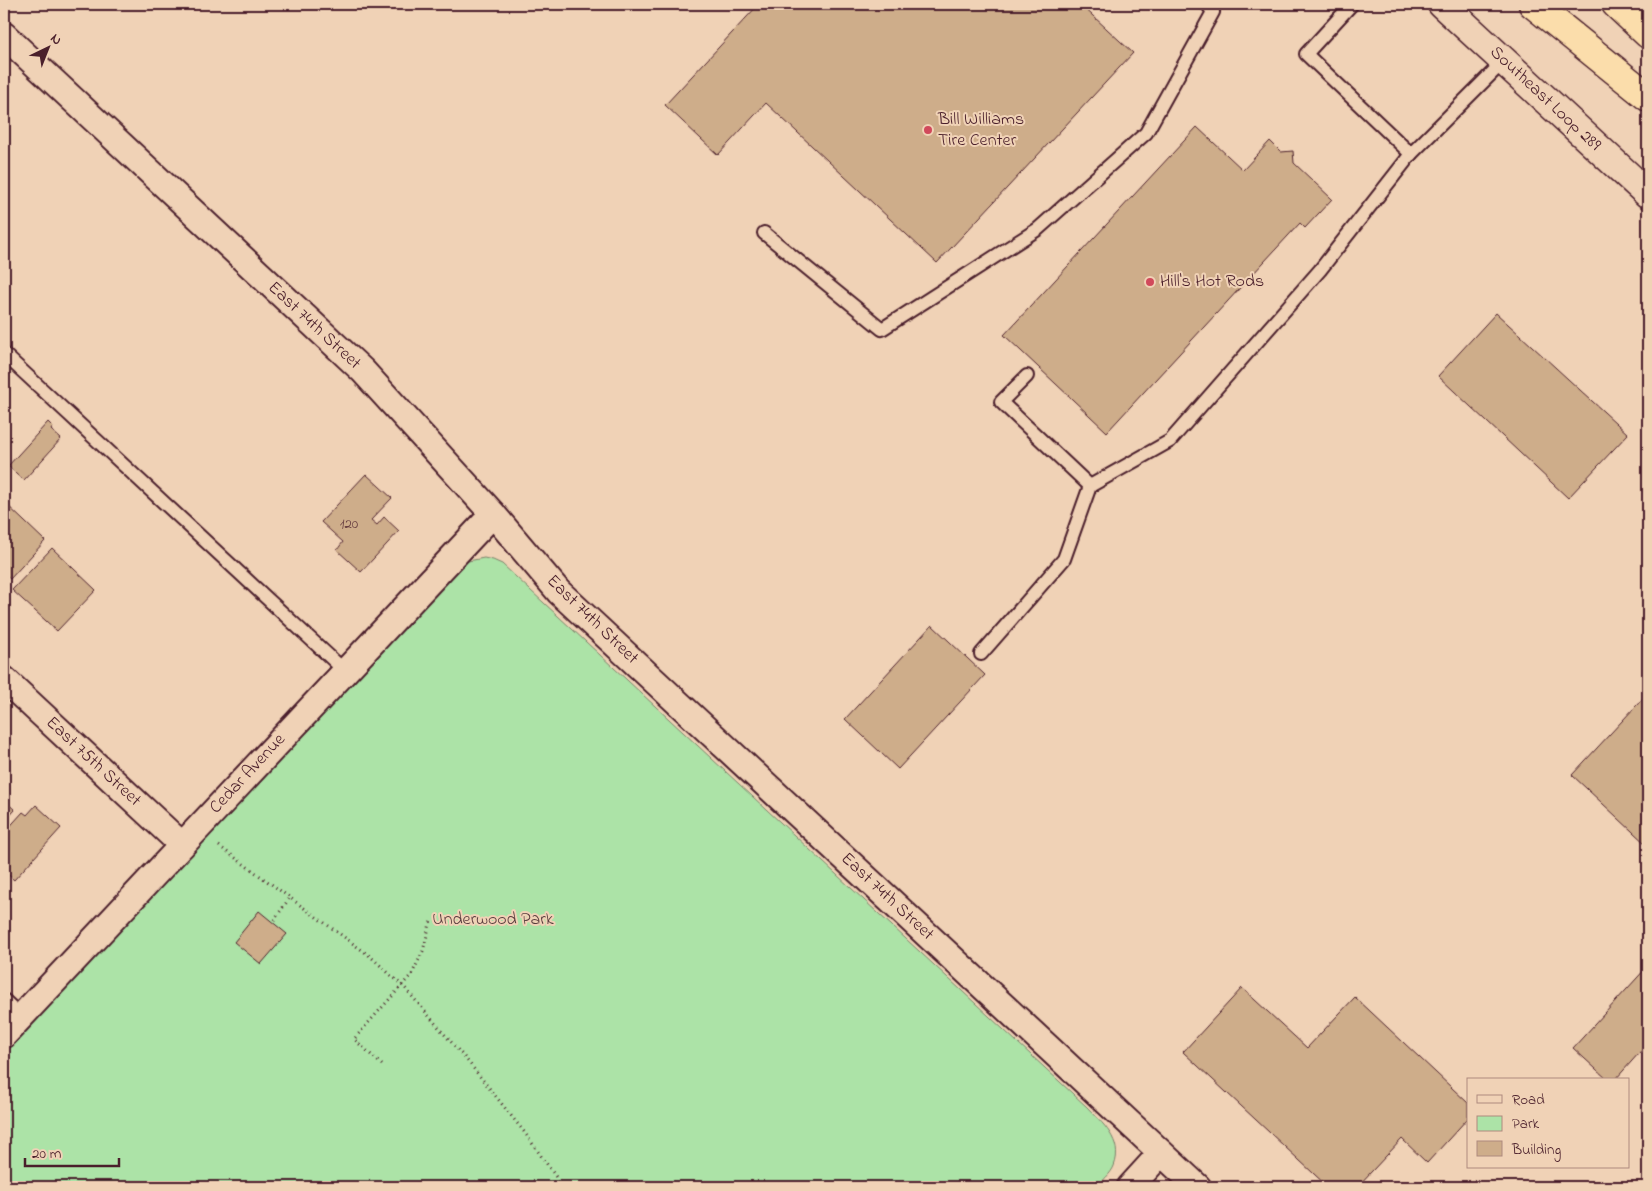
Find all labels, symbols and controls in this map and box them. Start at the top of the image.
north arrow [22,22,72,72]
text: N [45,29,66,50]
street label: Southeast Loop 289 [1483,40,1607,158]
place label: Bill Williams Tire Center [937,107,1024,154]
marker: Bill Williams Tire Center [922,124,934,136]
place label: Hill's Hot Rods [1160,269,1264,295]
street label: East 74th Street [261,276,367,376]
marker: Hill's Hot Rods [1144,276,1156,288]
house number: 120 [340,513,359,535]
street label: East 74th Street [540,569,644,671]
street label: East 75th Street [39,711,147,813]
street label: Cedar Avenue [204,727,293,820]
street label: East 74th Street [834,847,940,947]
park label: Underwood Park [432,907,554,933]
legend [1467,1078,1630,1168]
text: Road [1512,1089,1545,1111]
text: Park [1512,1113,1540,1135]
scale bar [25,1136,119,1168]
text: Building [1511,1139,1561,1162]
text: 20 m [32,1143,62,1165]

